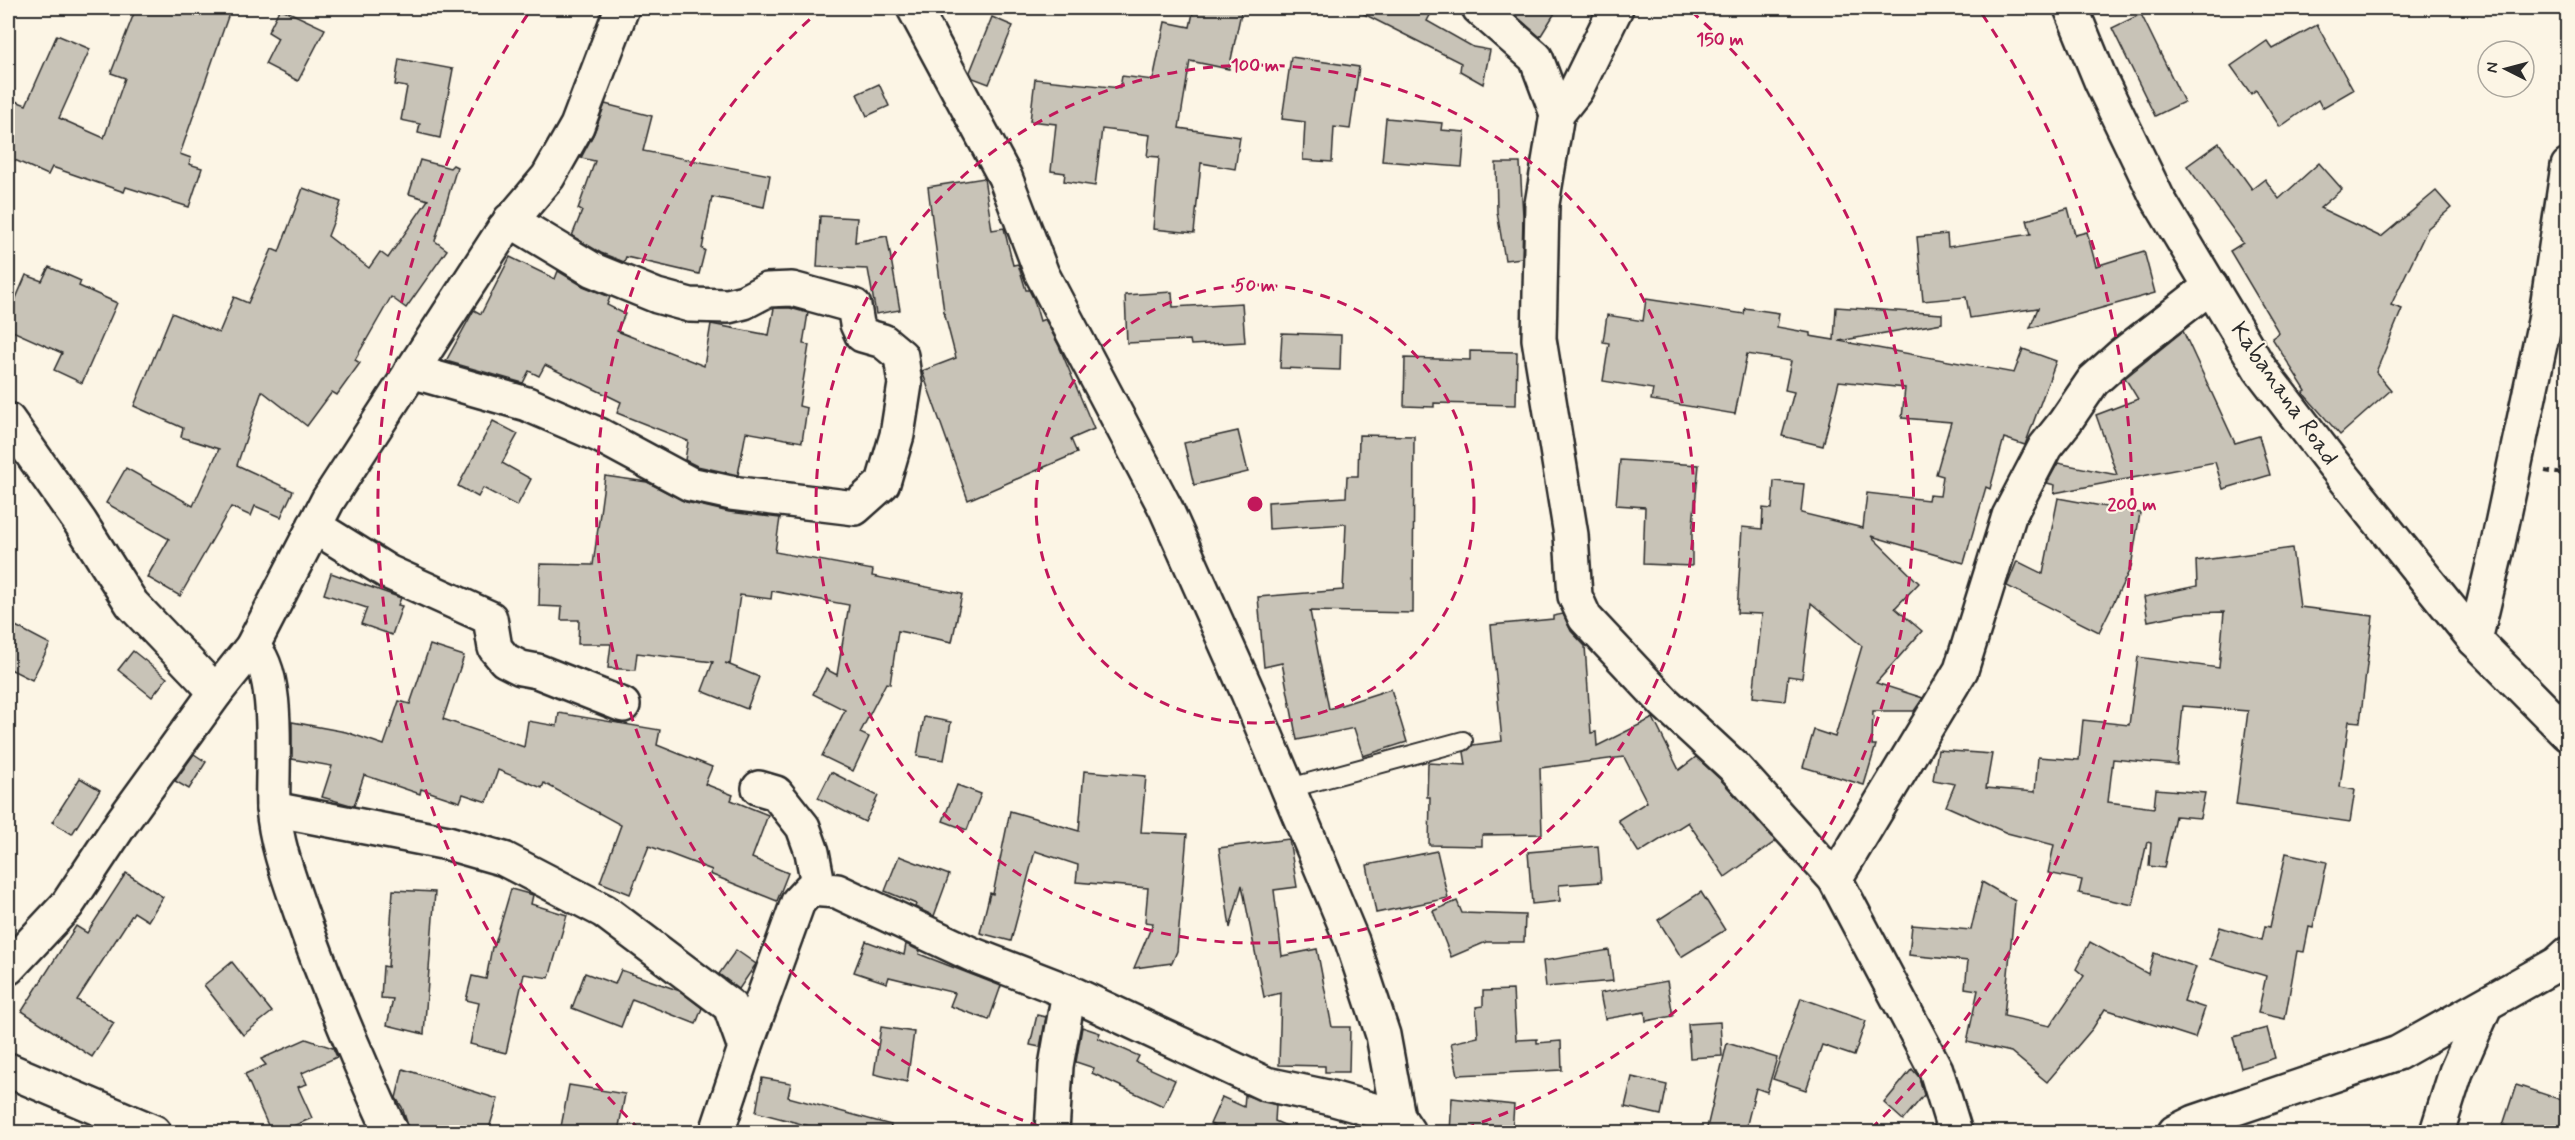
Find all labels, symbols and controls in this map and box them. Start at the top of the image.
text: 150 m [1696,28,1744,52]
north arrow [2476,39,2536,99]
text: 100 m [1231,54,1279,78]
text: N [2482,61,2504,74]
text: 50 m [1235,274,1275,298]
street label: Kabanana Road [2223,316,2345,472]
text: 200 m [2107,493,2157,517]
centre of rings [1245,494,1265,514]

